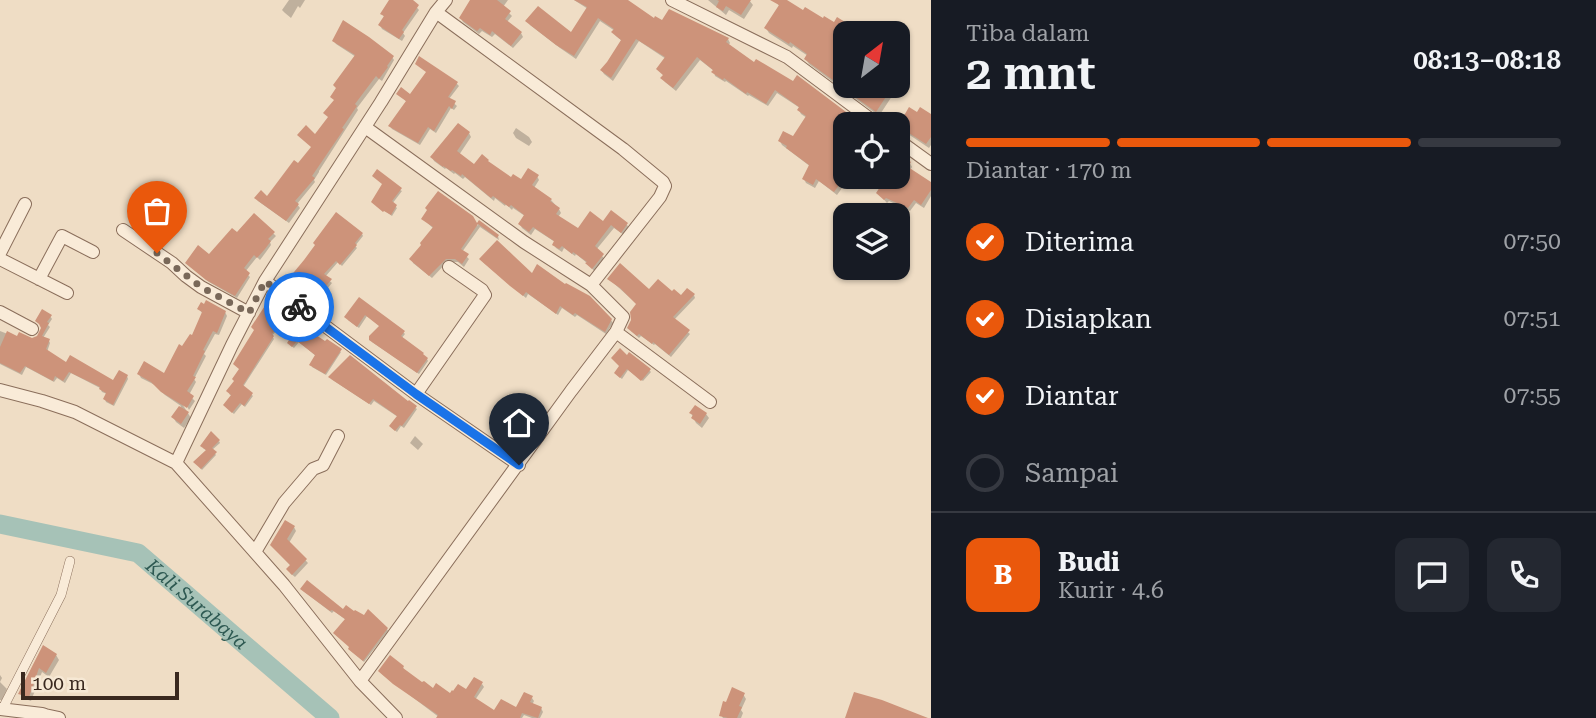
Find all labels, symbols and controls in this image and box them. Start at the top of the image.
text: Tiba dalam [966,20,1089,47]
north arrow [833,21,910,98]
map controls [833,21,910,280]
text: 08:13–08:18 [1413,45,1561,75]
text: 2 mnt [966,46,1096,100]
button: locate [833,112,910,189]
text: Diantar · 170 m [966,157,1132,184]
pin [127,181,187,253]
icon: bag [138,192,176,230]
button: layers [833,203,910,280]
icon: check [966,223,1004,261]
text: Diterima [1025,227,1134,257]
text: 07:50 [1504,228,1561,255]
courier [264,272,334,342]
icon: bike [280,288,318,326]
icon: check [966,300,1004,338]
text: Disiapkan [1025,304,1152,334]
text: 07:51 [1504,305,1561,332]
icon: check [966,377,1004,415]
text: Diantar [1025,381,1119,411]
text: 07:55 [1504,382,1561,409]
pin [489,393,549,465]
icon: home [500,404,538,442]
text: Sampai [1025,458,1118,488]
button: chat [1395,538,1469,612]
button: phone [1487,538,1561,612]
text: Budi [1058,547,1120,577]
water label: Kali Surabaya [140,553,252,654]
text: B [994,560,1012,590]
text: Kurir · 4.6 [1058,577,1164,604]
scale bar [21,669,178,701]
text: 100 m [32,672,86,695]

